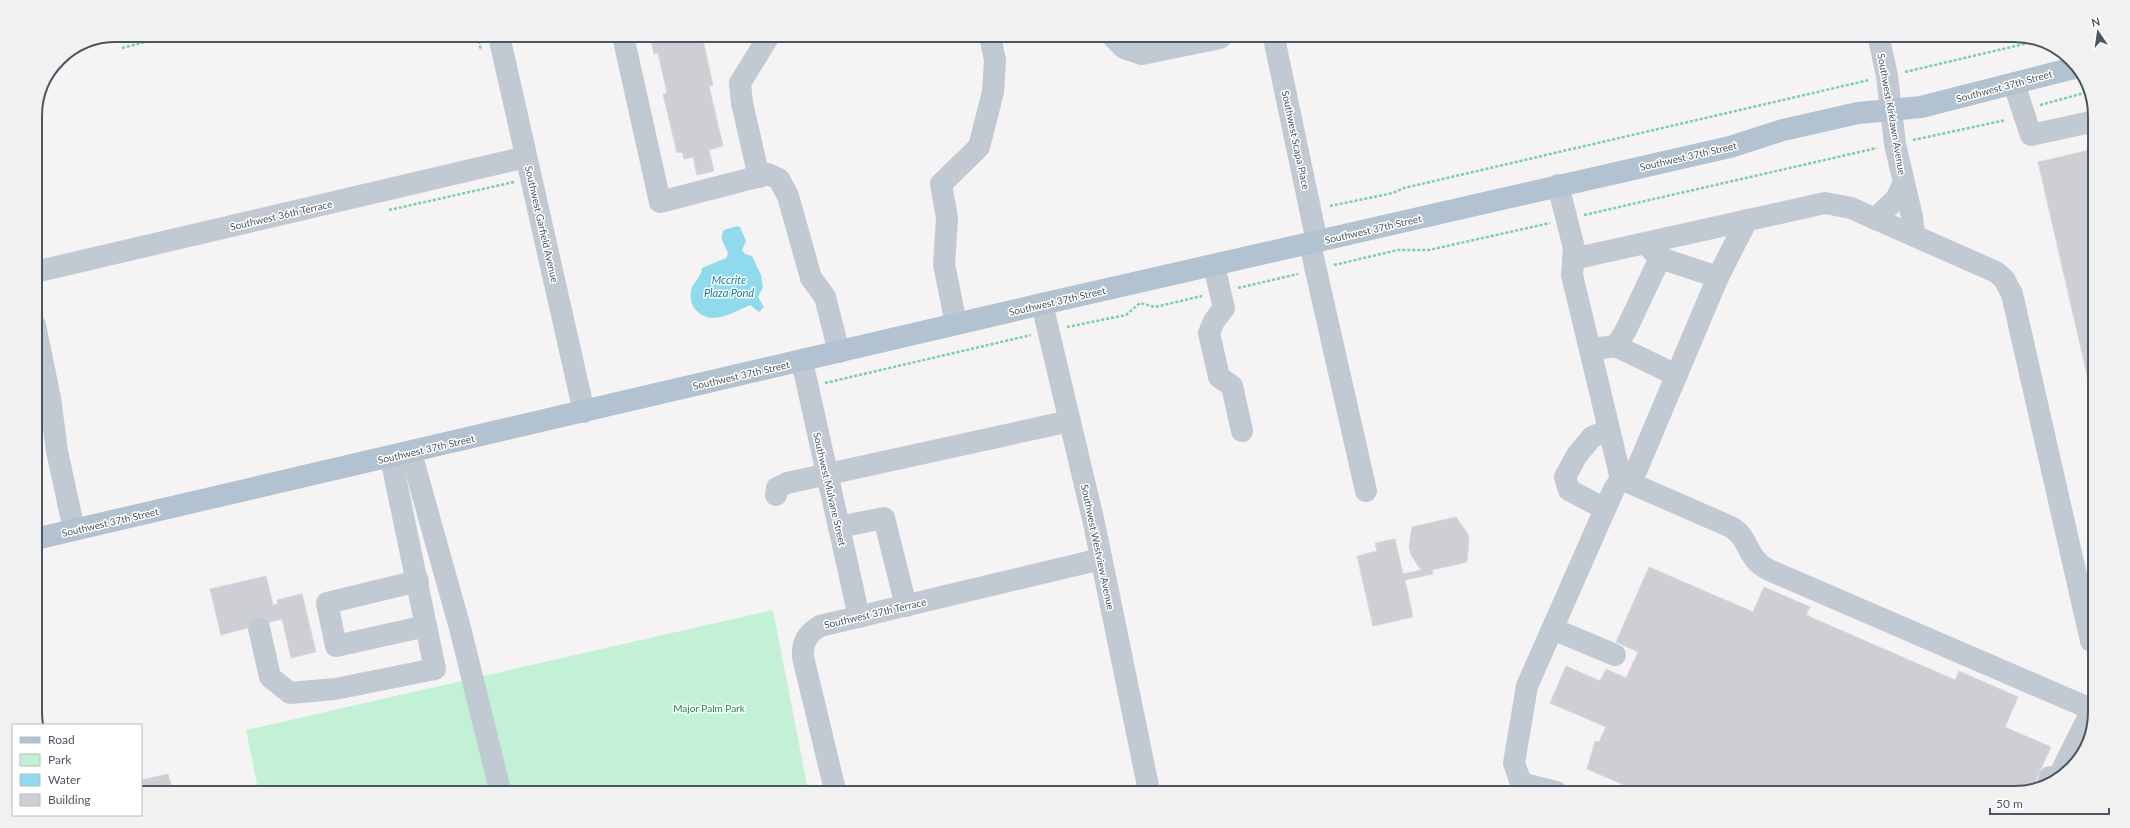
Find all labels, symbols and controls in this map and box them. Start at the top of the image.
north arrow [2078,12,2118,52]
text: N [2090,14,2101,29]
street label: Southwest Kirklawn Avenue [1875,52,1909,176]
street label: Southwest 37th Street [1955,67,2054,105]
street label: Southwest Scapa Place [1280,89,1312,191]
street label: Southwest 37th Street [1638,139,1738,173]
street label: Southwest Garfield Avenue [523,164,561,284]
street label: Southwest 36th Terrace [229,197,333,233]
street label: Southwest 37th Street [1323,212,1423,246]
water label: Mccrite Plaza Pond [704,273,754,299]
street label: Southwest 37th Street [1007,284,1107,318]
street label: Southwest 37th Street [691,358,791,392]
street label: Southwest Mulvane Street [811,431,849,547]
street label: Southwest 37th Street [376,432,476,466]
street label: Southwest Westview Avenue [1079,483,1117,611]
street label: Southwest 37th Street [60,505,160,539]
street label: Southwest 37th Terrace [823,595,927,631]
park label: Major Palm Park [673,702,746,714]
legend [12,724,142,816]
text: Road [48,732,75,747]
text: Park [48,752,72,767]
text: Water [48,772,81,787]
scale bar [1990,790,2109,816]
text: Building [48,792,91,807]
text: 50 m [1996,796,2023,811]

